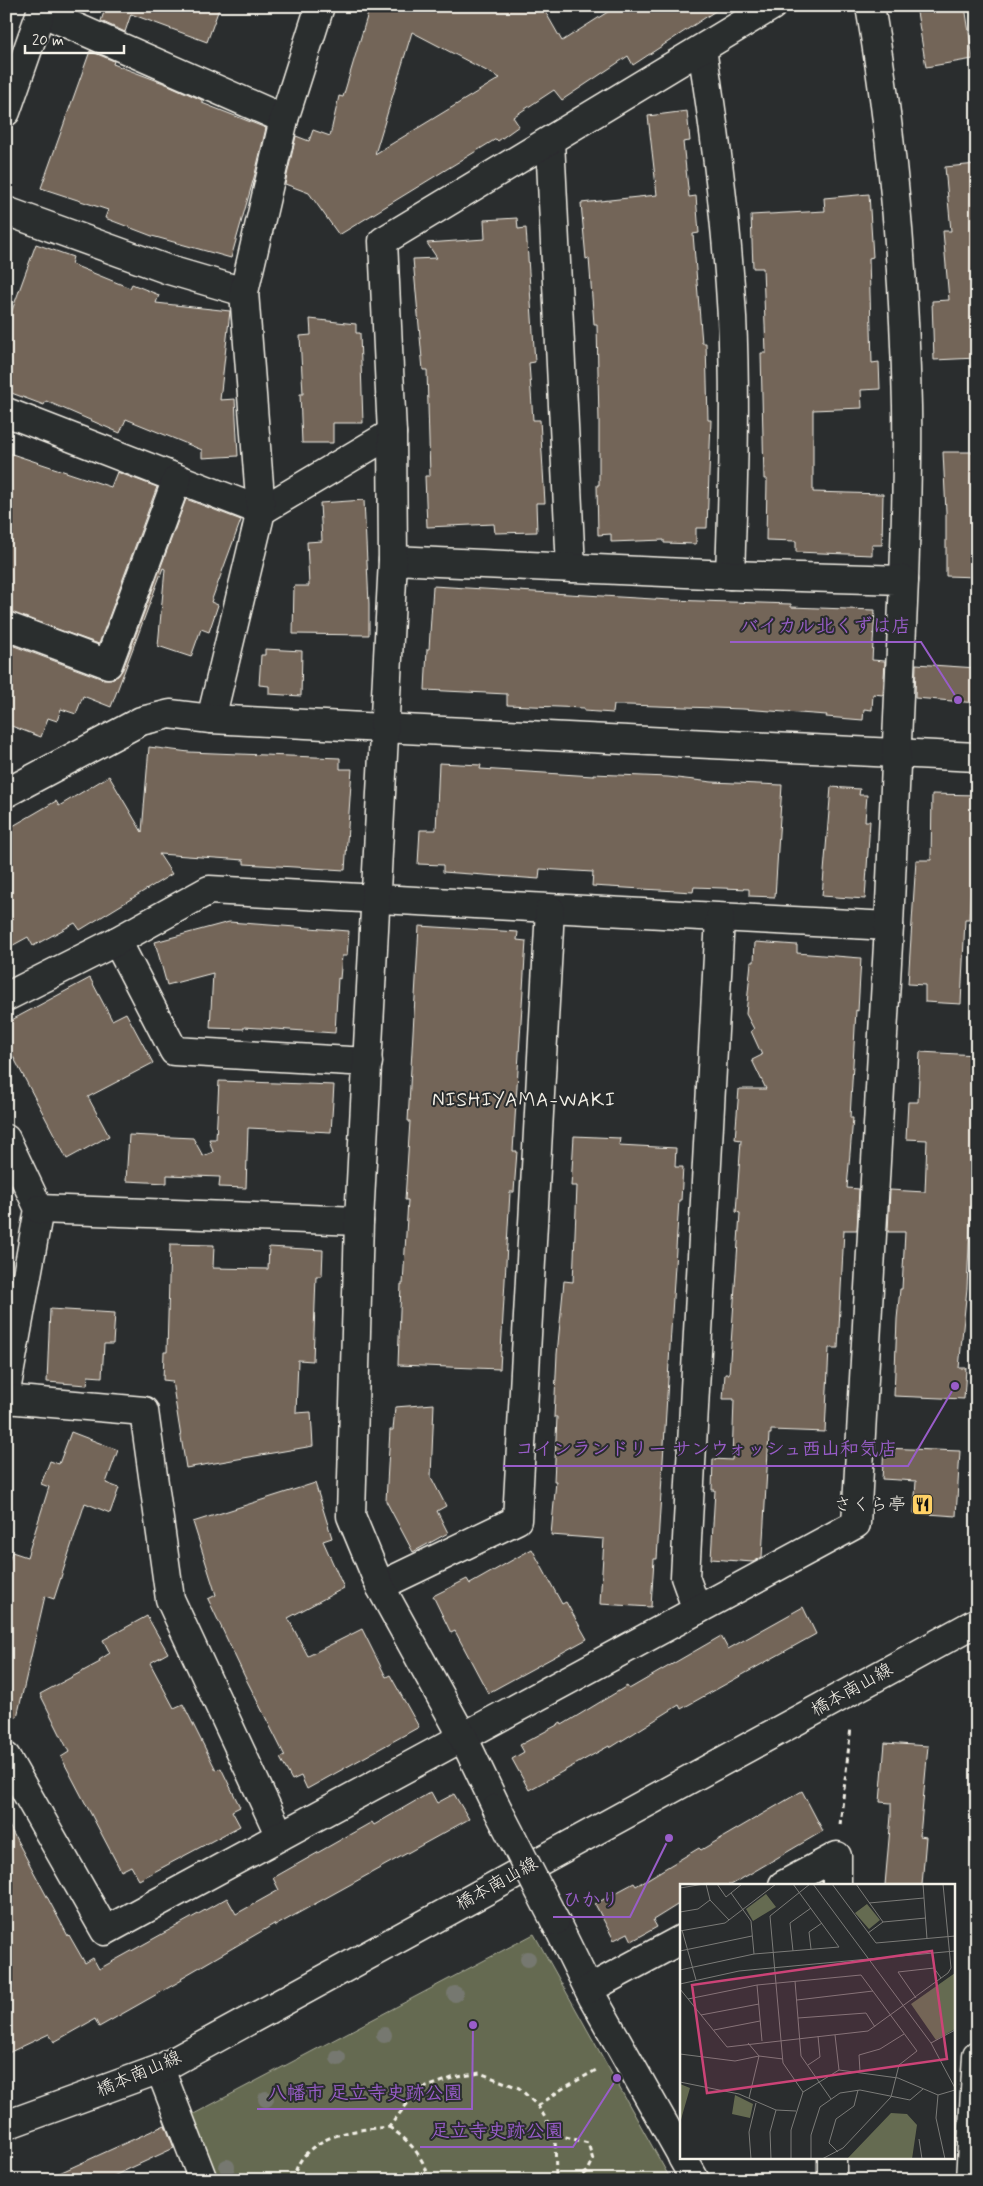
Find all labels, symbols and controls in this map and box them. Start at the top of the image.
scale bar [25,22,124,54]
text: 20 m [32,31,64,51]
callout: バイカル北くずは店 [730,608,921,642]
text: バイカル北くずは店 [739,614,911,639]
district label: NISHIYAMA-WAKI [432,1088,616,1113]
callout: コインランドリー サンウォッシュ西山和気店 [503,1432,908,1466]
text: コインランドリー サンウォッシュ西山和気店 [515,1437,897,1462]
place label: さくら亭 [834,1493,906,1517]
restaurant icon: さくら亭 [910,1493,934,1517]
street label: 橋本南山線 [807,1658,897,1722]
street label: 橋本南山線 [452,1852,542,1916]
callout: ひかり [553,1883,630,1917]
inset map [680,1884,956,2158]
text: ひかり [562,1888,620,1913]
street label: 橋本南山線 [93,2045,185,2103]
callout: 八幡市 足立寺史跡公園 [257,2075,472,2109]
text: 八幡市 足立寺史跡公園 [267,2081,463,2106]
callout: 足立寺史跡公園 [420,2113,573,2147]
text: 足立寺史跡公園 [430,2119,564,2144]

